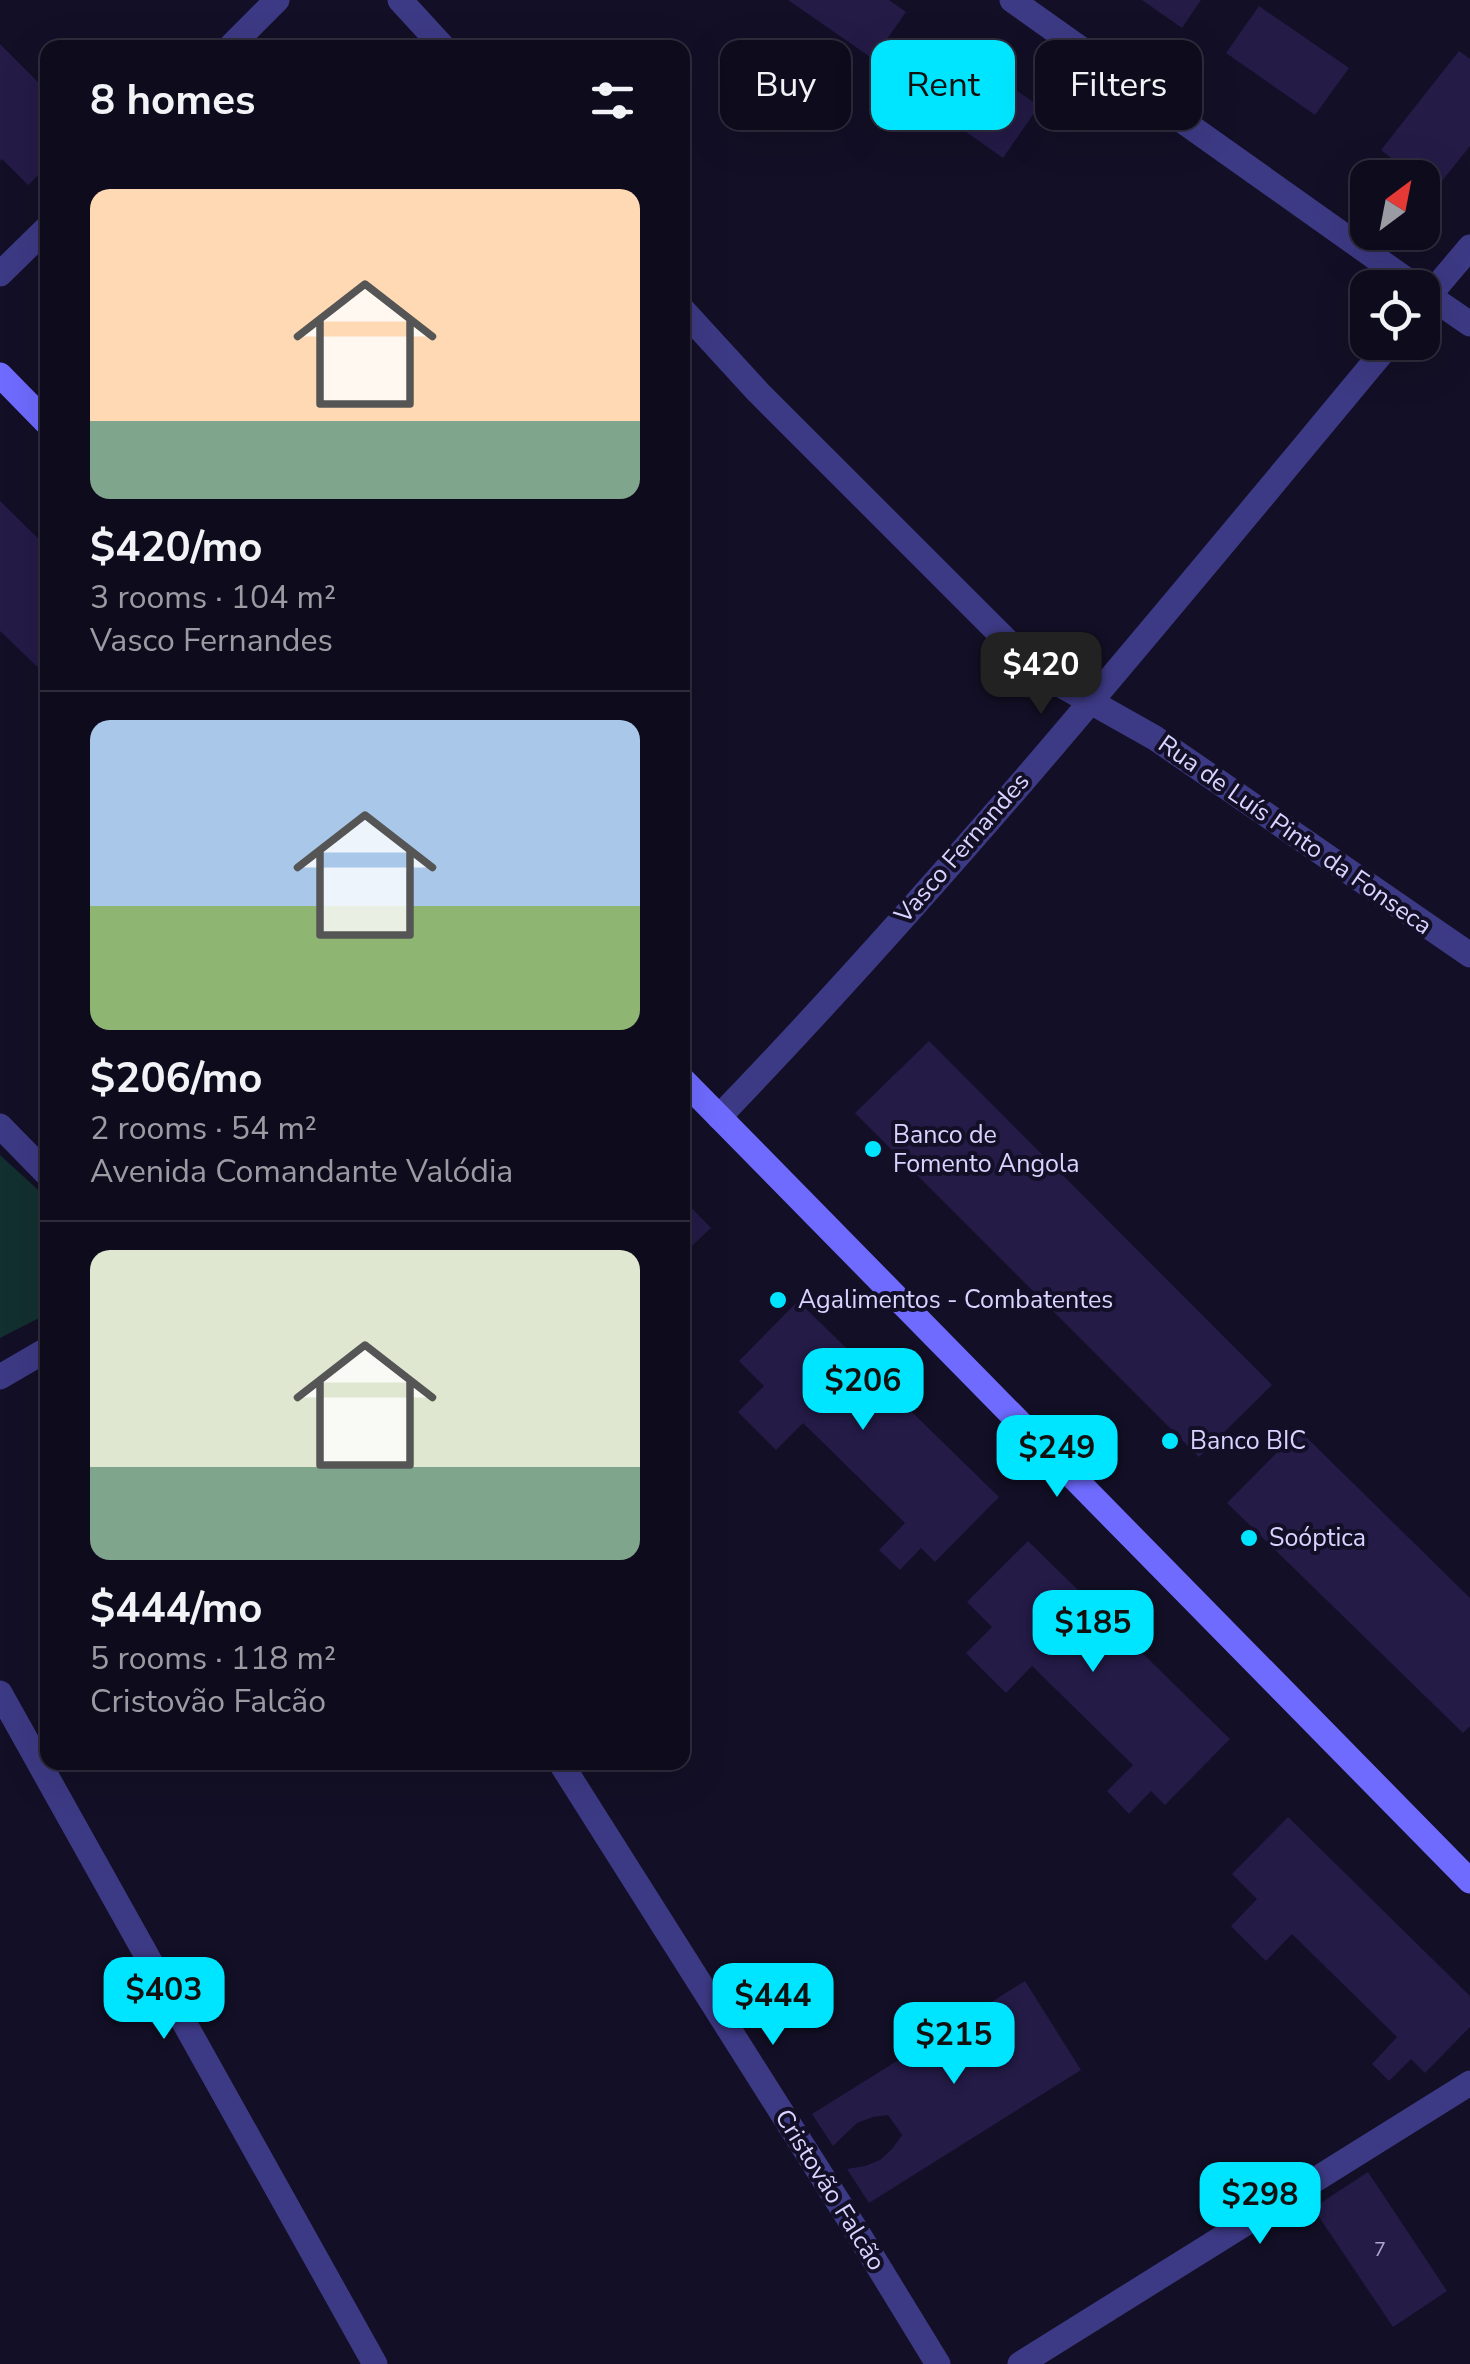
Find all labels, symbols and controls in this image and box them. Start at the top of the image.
chip: Buy [720,40,851,130]
chip: Rent [871,40,1015,130]
chip: Filters [1035,40,1202,130]
text: 8 homes [90,72,255,129]
icon: filters [585,73,640,128]
north arrow [1350,160,1440,250]
map controls [1350,160,1440,360]
icon: home [275,254,455,434]
button: locate [1350,270,1440,360]
text: $420/mo [90,519,262,576]
text: 3 rooms · 104 m² [90,576,336,619]
text: Vasco Fernandes [90,619,333,662]
pin: $420 [982,632,1100,717]
text: $420 [1003,643,1079,686]
street label: Rua de Luís Pinto da Fonseca [1151,727,1439,943]
street label: Vasco Fernandes [886,765,1037,932]
icon: home [275,785,455,965]
text: $206/mo [90,1050,262,1107]
text: 2 rooms · 54 m² [90,1107,317,1150]
place label: Banco de Fomento Angola [893,1118,1080,1181]
marker: Banco de Fomento Angola [862,1138,884,1160]
text: Avenida Comandante Valódia [90,1150,513,1193]
place label: Agalimentos - Combatentes [798,1283,1113,1317]
marker: Agalimentos - Combatentes [767,1289,789,1311]
icon: home [275,1315,455,1495]
pin: $206 [804,1348,922,1433]
text: $206 [825,1359,901,1402]
pin: $249 [998,1415,1116,1500]
place label: Banco BIC [1190,1424,1306,1458]
text: $249 [1019,1426,1095,1469]
marker: Banco BIC [1159,1430,1181,1452]
place label: Soóptica [1269,1521,1366,1555]
marker: Soóptica [1238,1527,1260,1549]
text: $444/mo [90,1580,262,1637]
pin: $185 [1034,1590,1152,1675]
text: $185 [1055,1601,1131,1644]
text: 5 rooms · 118 m² [90,1637,336,1680]
text: Cristovão Falcão [90,1680,326,1723]
pin: $403 [105,1957,223,2042]
pin: $444 [714,1963,832,2048]
text: $403 [126,1968,202,2011]
text: $444 [735,1974,811,2017]
pin: $215 [895,2002,1013,2087]
text: $215 [916,2013,992,2056]
street label: Cristovão Falcão [767,2103,893,2277]
pin: $298 [1201,2162,1319,2247]
text: $298 [1222,2173,1298,2216]
house number: 7 [1374,2236,1386,2263]

